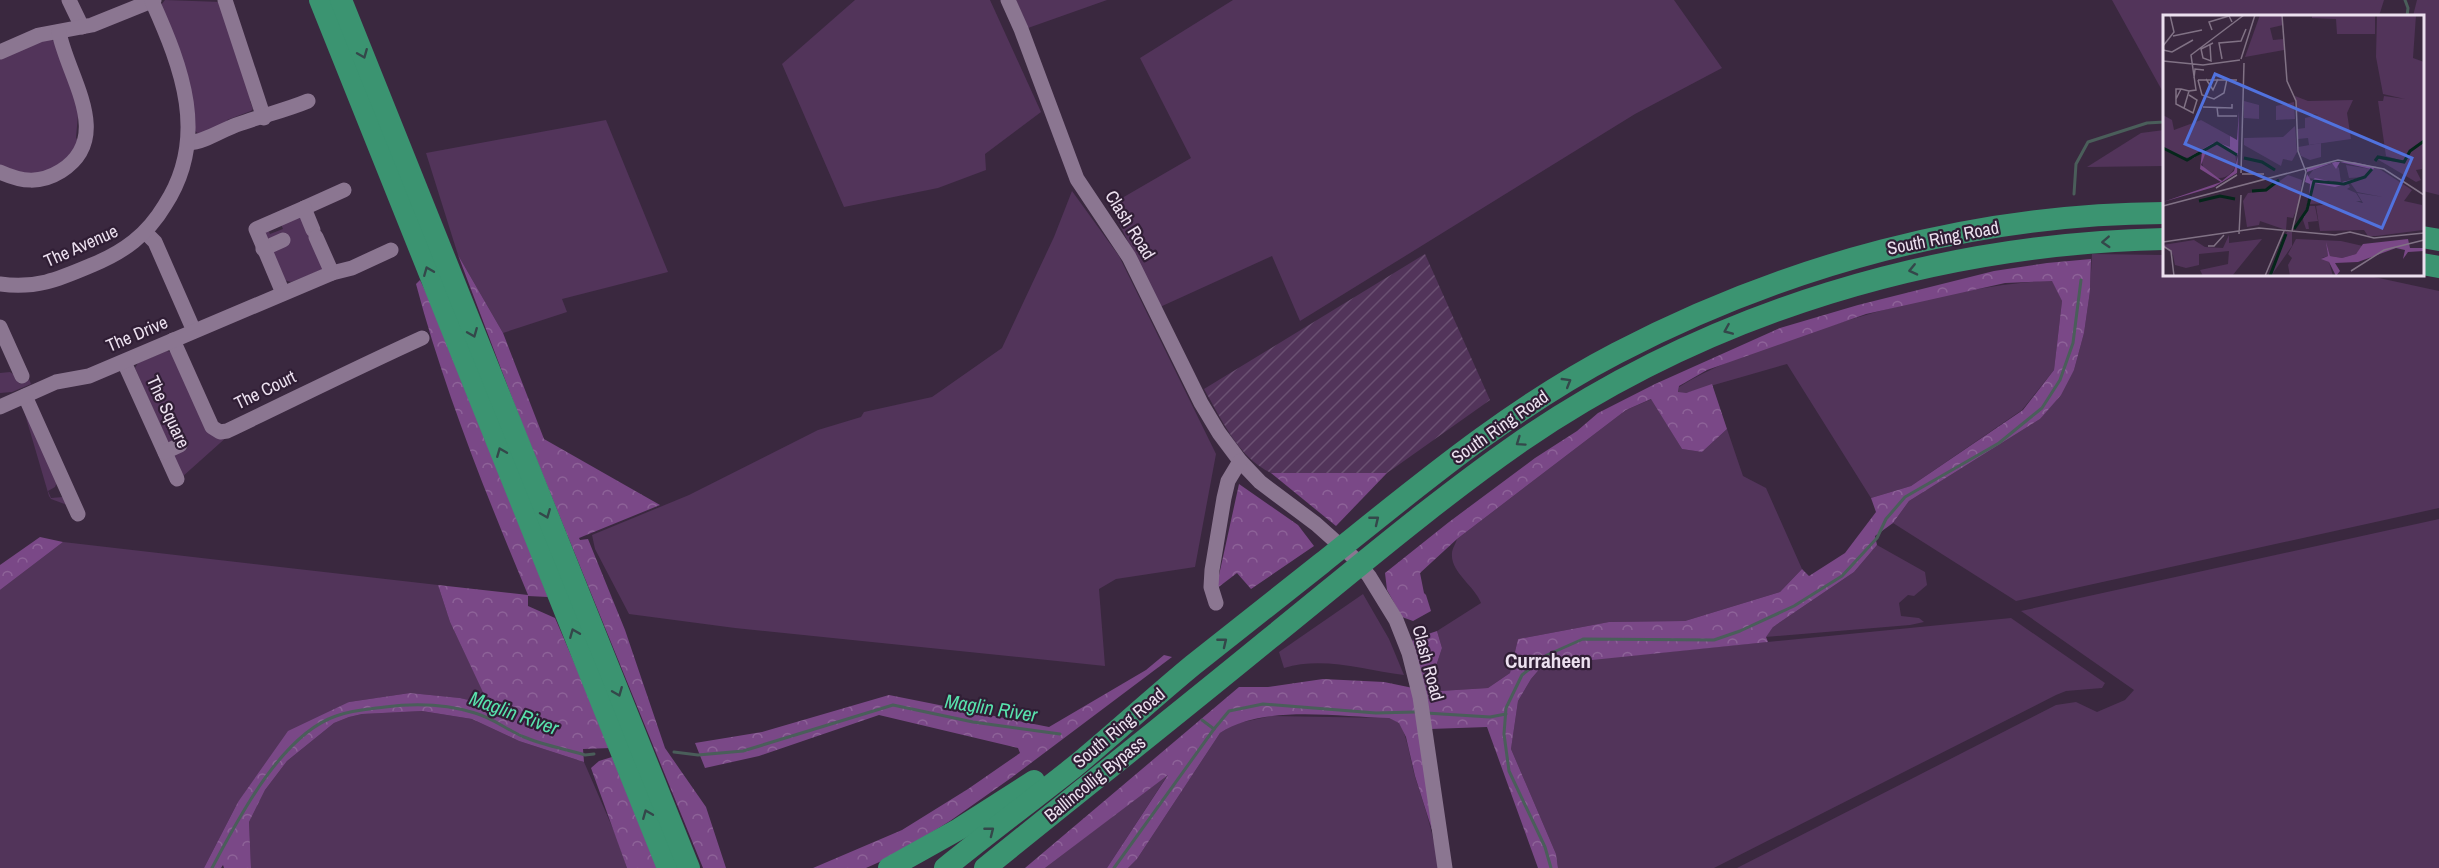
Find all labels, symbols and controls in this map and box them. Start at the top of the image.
inset map [2163,15,2424,276]
one-way arrow [356,48,368,59]
street label: Clash Road [1099,185,1161,264]
street label: South Ring Road [1885,214,2001,261]
street label: The Avenue [40,218,122,273]
one-way arrow [2102,235,2111,248]
one-way arrow [1909,262,1919,275]
one-way arrow [423,266,435,277]
street label: The Drive [102,309,172,358]
one-way arrow [1723,323,1734,335]
one-way arrow [466,327,478,338]
street label: The Court [230,364,300,415]
street label: The Square [141,372,196,452]
one-way arrow [1561,377,1571,389]
street label: South Ring Road [1446,384,1553,469]
one-way arrow [1516,435,1527,446]
one-way arrow [496,447,508,458]
one-way arrow [539,508,551,519]
one-way arrow [1368,516,1379,527]
street label: Clash Road [1406,622,1451,703]
one-way arrow [569,628,581,639]
one-way arrow [1216,638,1227,649]
district label: Curraheen [1505,646,1591,675]
street label: South Ring Road [1067,682,1170,774]
water label: Maglin River [466,684,563,741]
one-way arrow [611,685,623,696]
water label: Maglin River [943,687,1040,728]
street label: Ballincollig Bypass [1039,730,1151,827]
one-way arrow [642,809,654,820]
one-way arrow [984,828,995,839]

